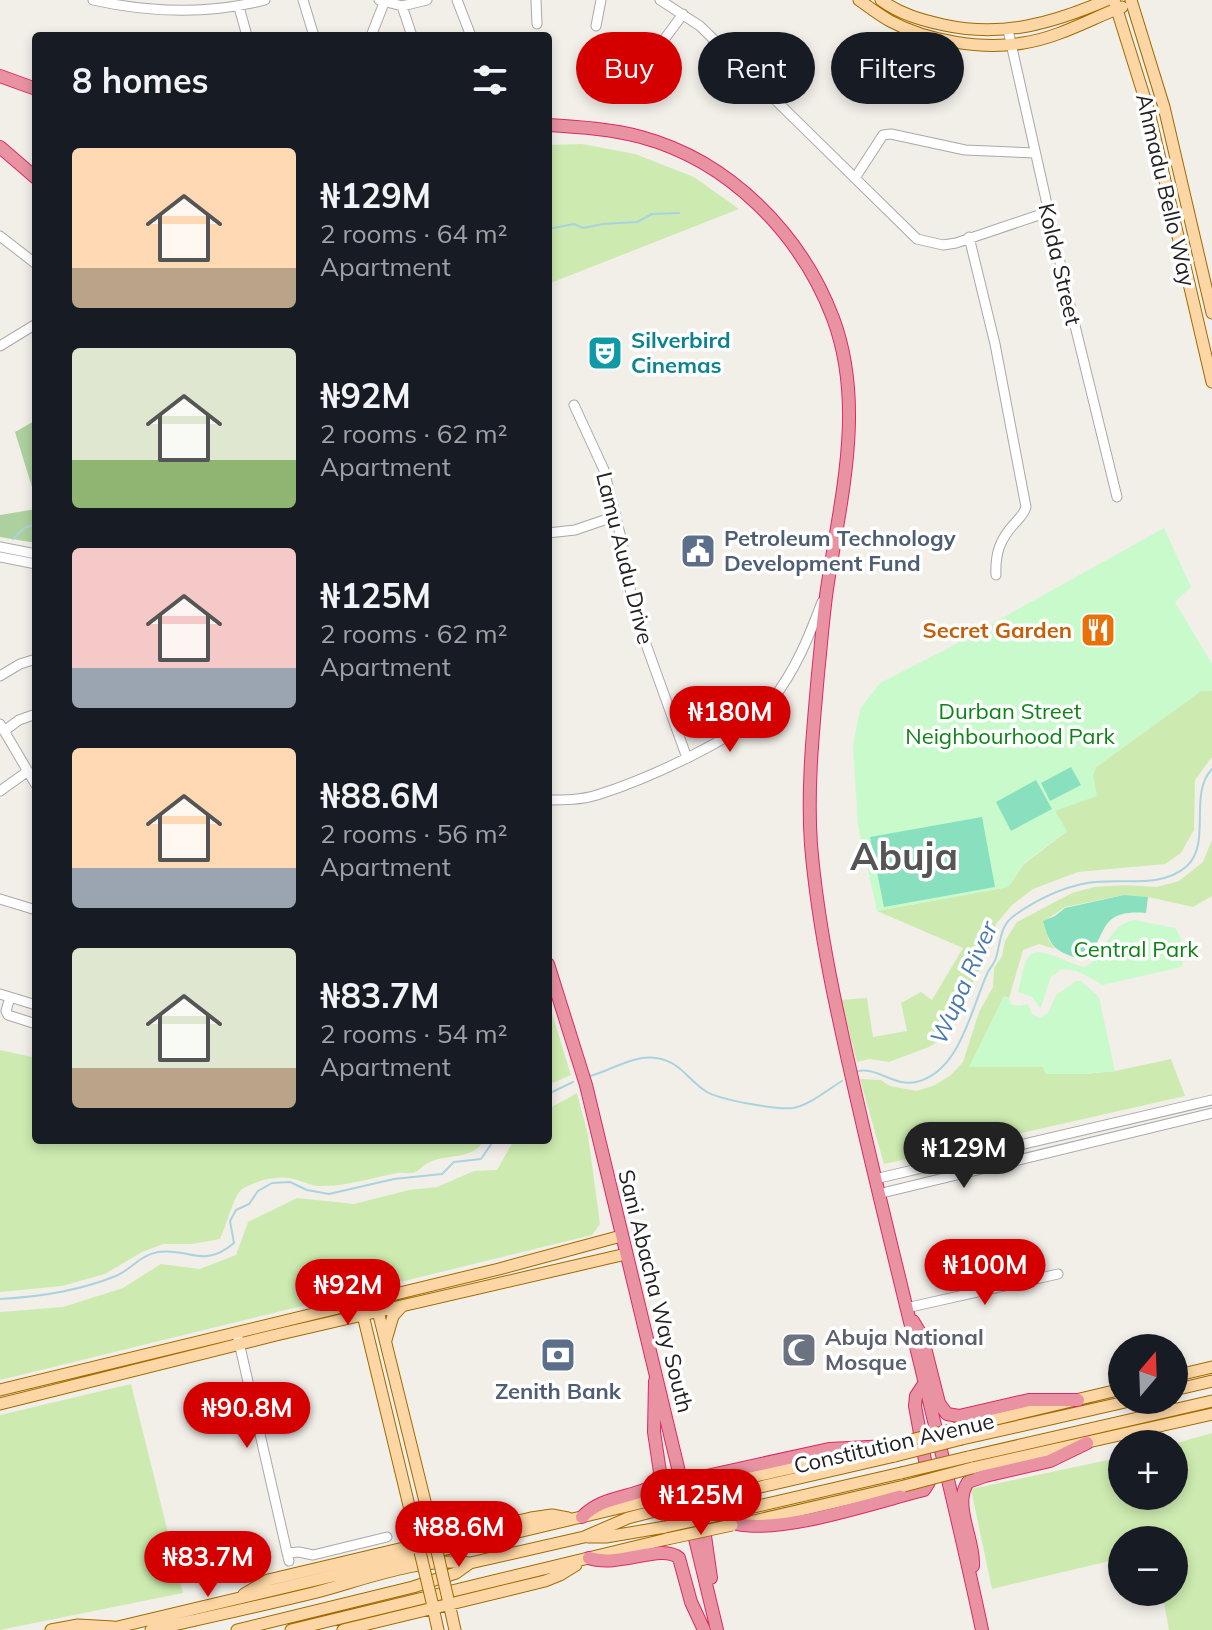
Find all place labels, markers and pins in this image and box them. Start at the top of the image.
place label: Silverbird Cinemas [631,326,731,379]
theatre icon: Silverbird Cinemas [586,334,624,372]
place label: Petroleum Technology Development Fund [724,524,956,577]
public building icon: Petroleum Technology Development Fund [679,532,717,570]
restaurant icon: Secret Garden [1079,611,1117,649]
place label: Secret Garden [922,616,1072,644]
pin: ₦180M [674,686,786,754]
pin: ₦129M [908,1122,1020,1190]
pin: ₦100M [929,1239,1041,1307]
pin: ₦92M [301,1259,395,1327]
place label: Abuja National Mosque [825,1323,984,1376]
mosque icon: Abuja National Mosque [780,1331,818,1369]
bank icon: Zenith Bank [539,1336,577,1374]
place label: Zenith Bank [495,1377,622,1405]
pin: ₦90.8M [182,1382,312,1450]
pin: ₦125M [645,1469,757,1537]
pin: ₦88.6M [394,1501,524,1569]
pin: ₦83.7M [143,1531,273,1599]

